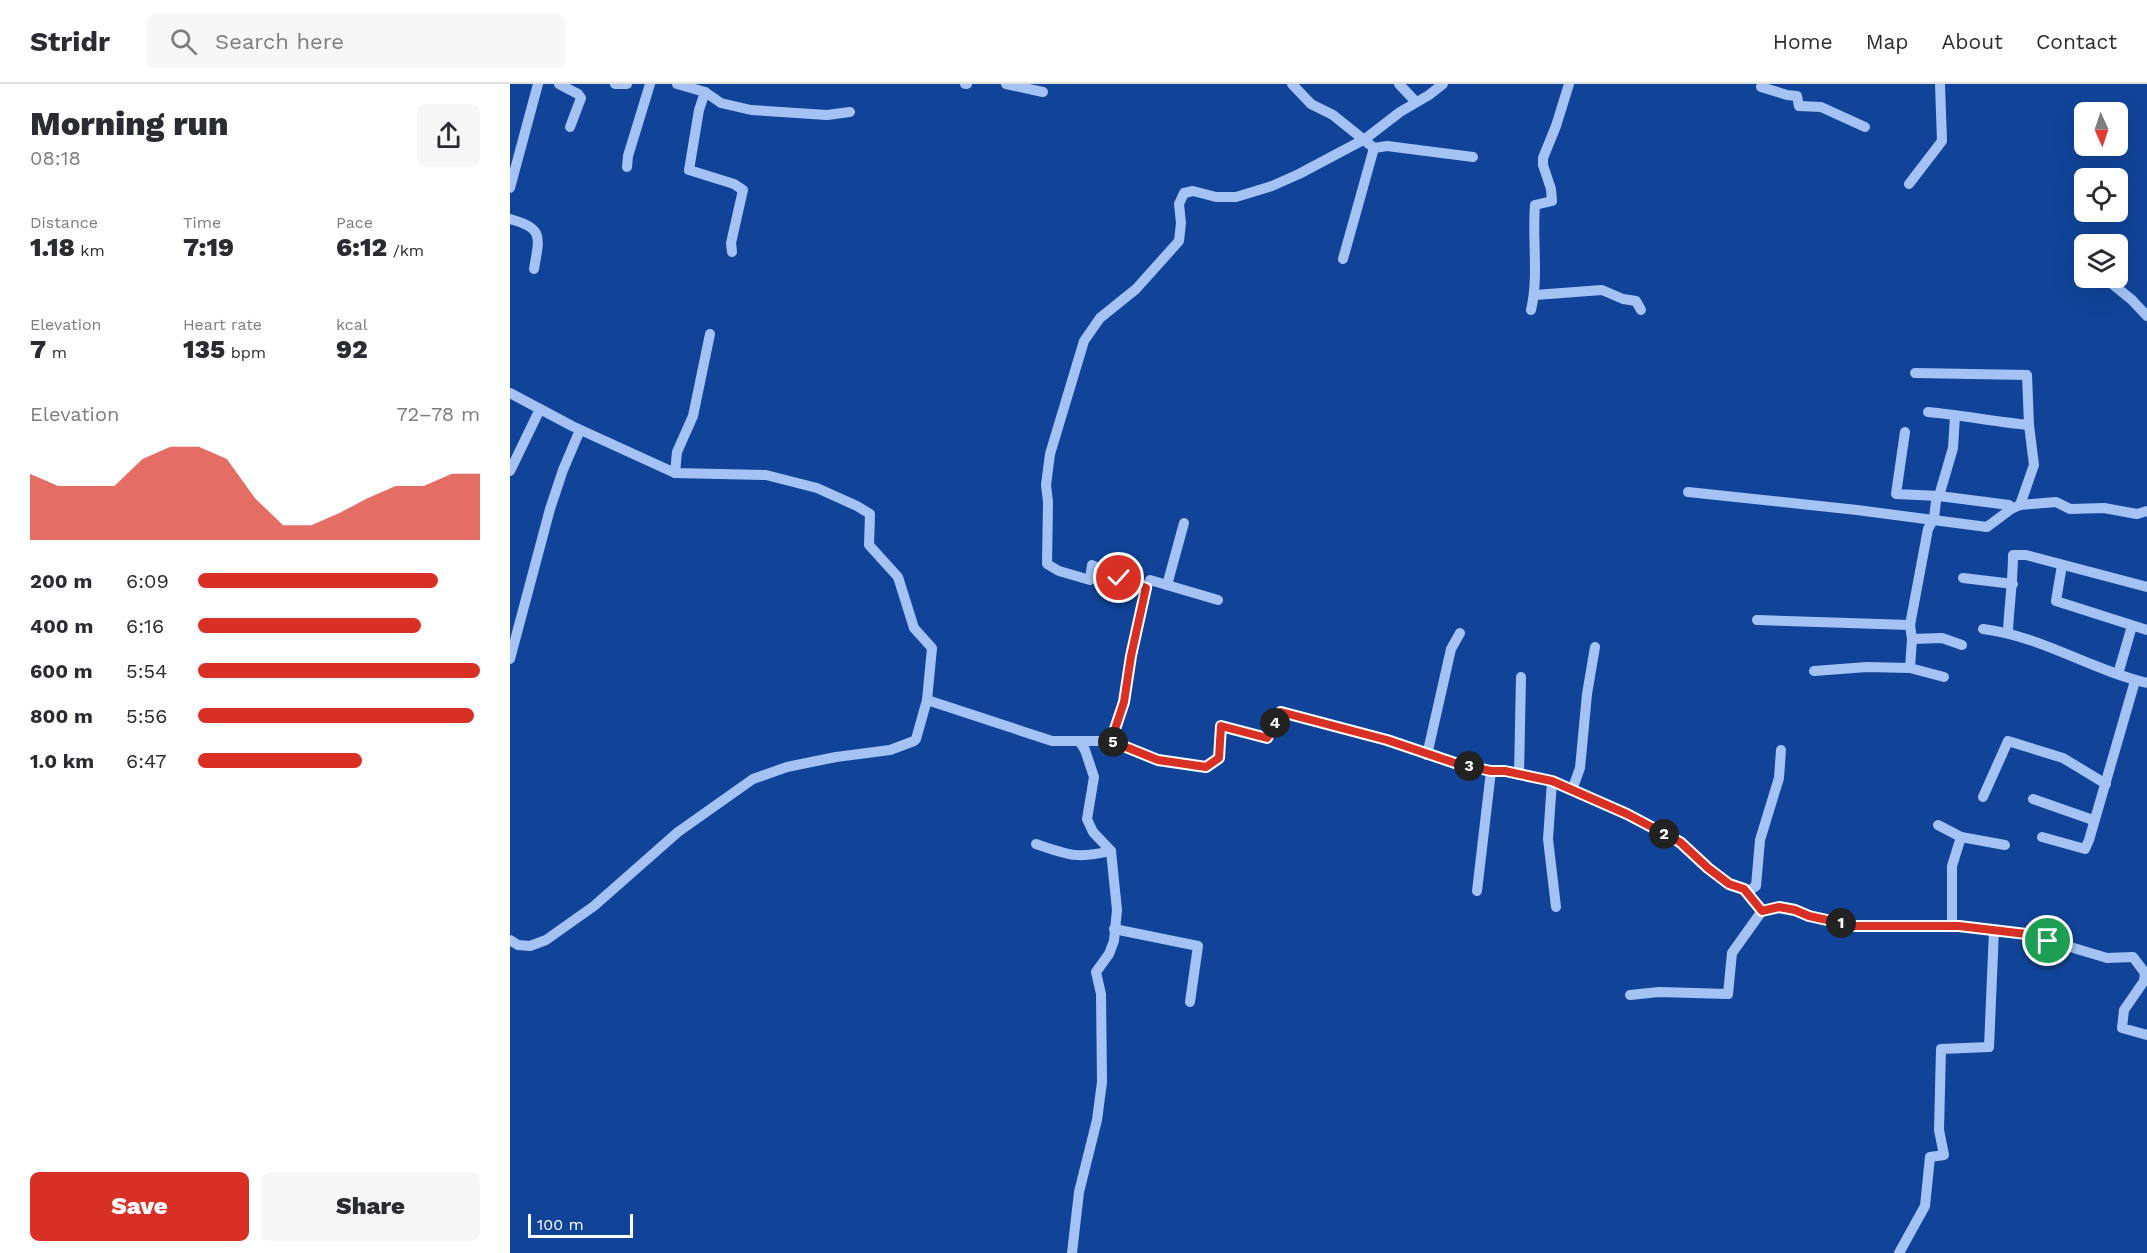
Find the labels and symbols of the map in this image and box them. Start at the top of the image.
north arrow [2074,102,2128,156]
pin [1093,552,1144,603]
pin: 4 [1260,708,1290,738]
pin: 5 [1098,727,1128,757]
pin: 3 [1454,751,1484,781]
pin: 2 [1649,819,1679,849]
pin: 1 [1826,908,1856,938]
pin [2022,915,2073,966]
scale bar [528,1211,633,1238]

